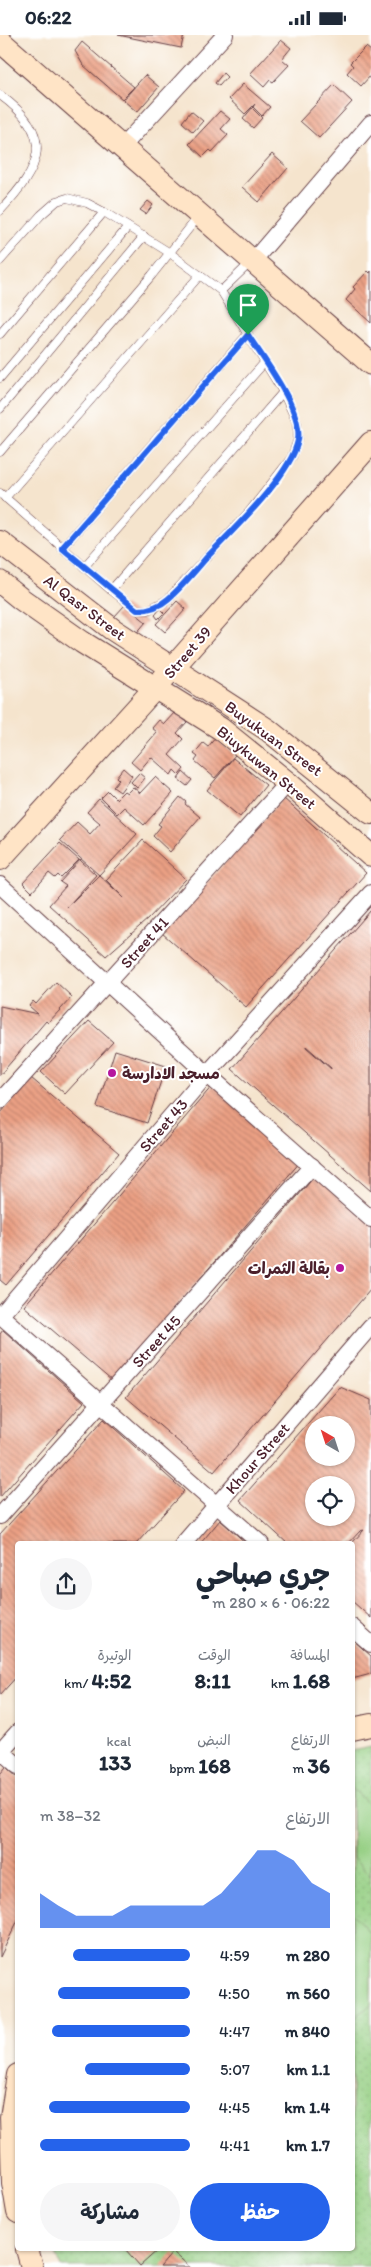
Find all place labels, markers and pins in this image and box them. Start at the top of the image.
pin [227,284,269,335]
place label: مسجد الادارسة [122,1064,220,1083]
marker: مسجد الادارسة [106,1067,118,1079]
place label: بقالة الثمرات [248,1259,330,1278]
marker: بقالة الثمرات [334,1262,346,1274]

